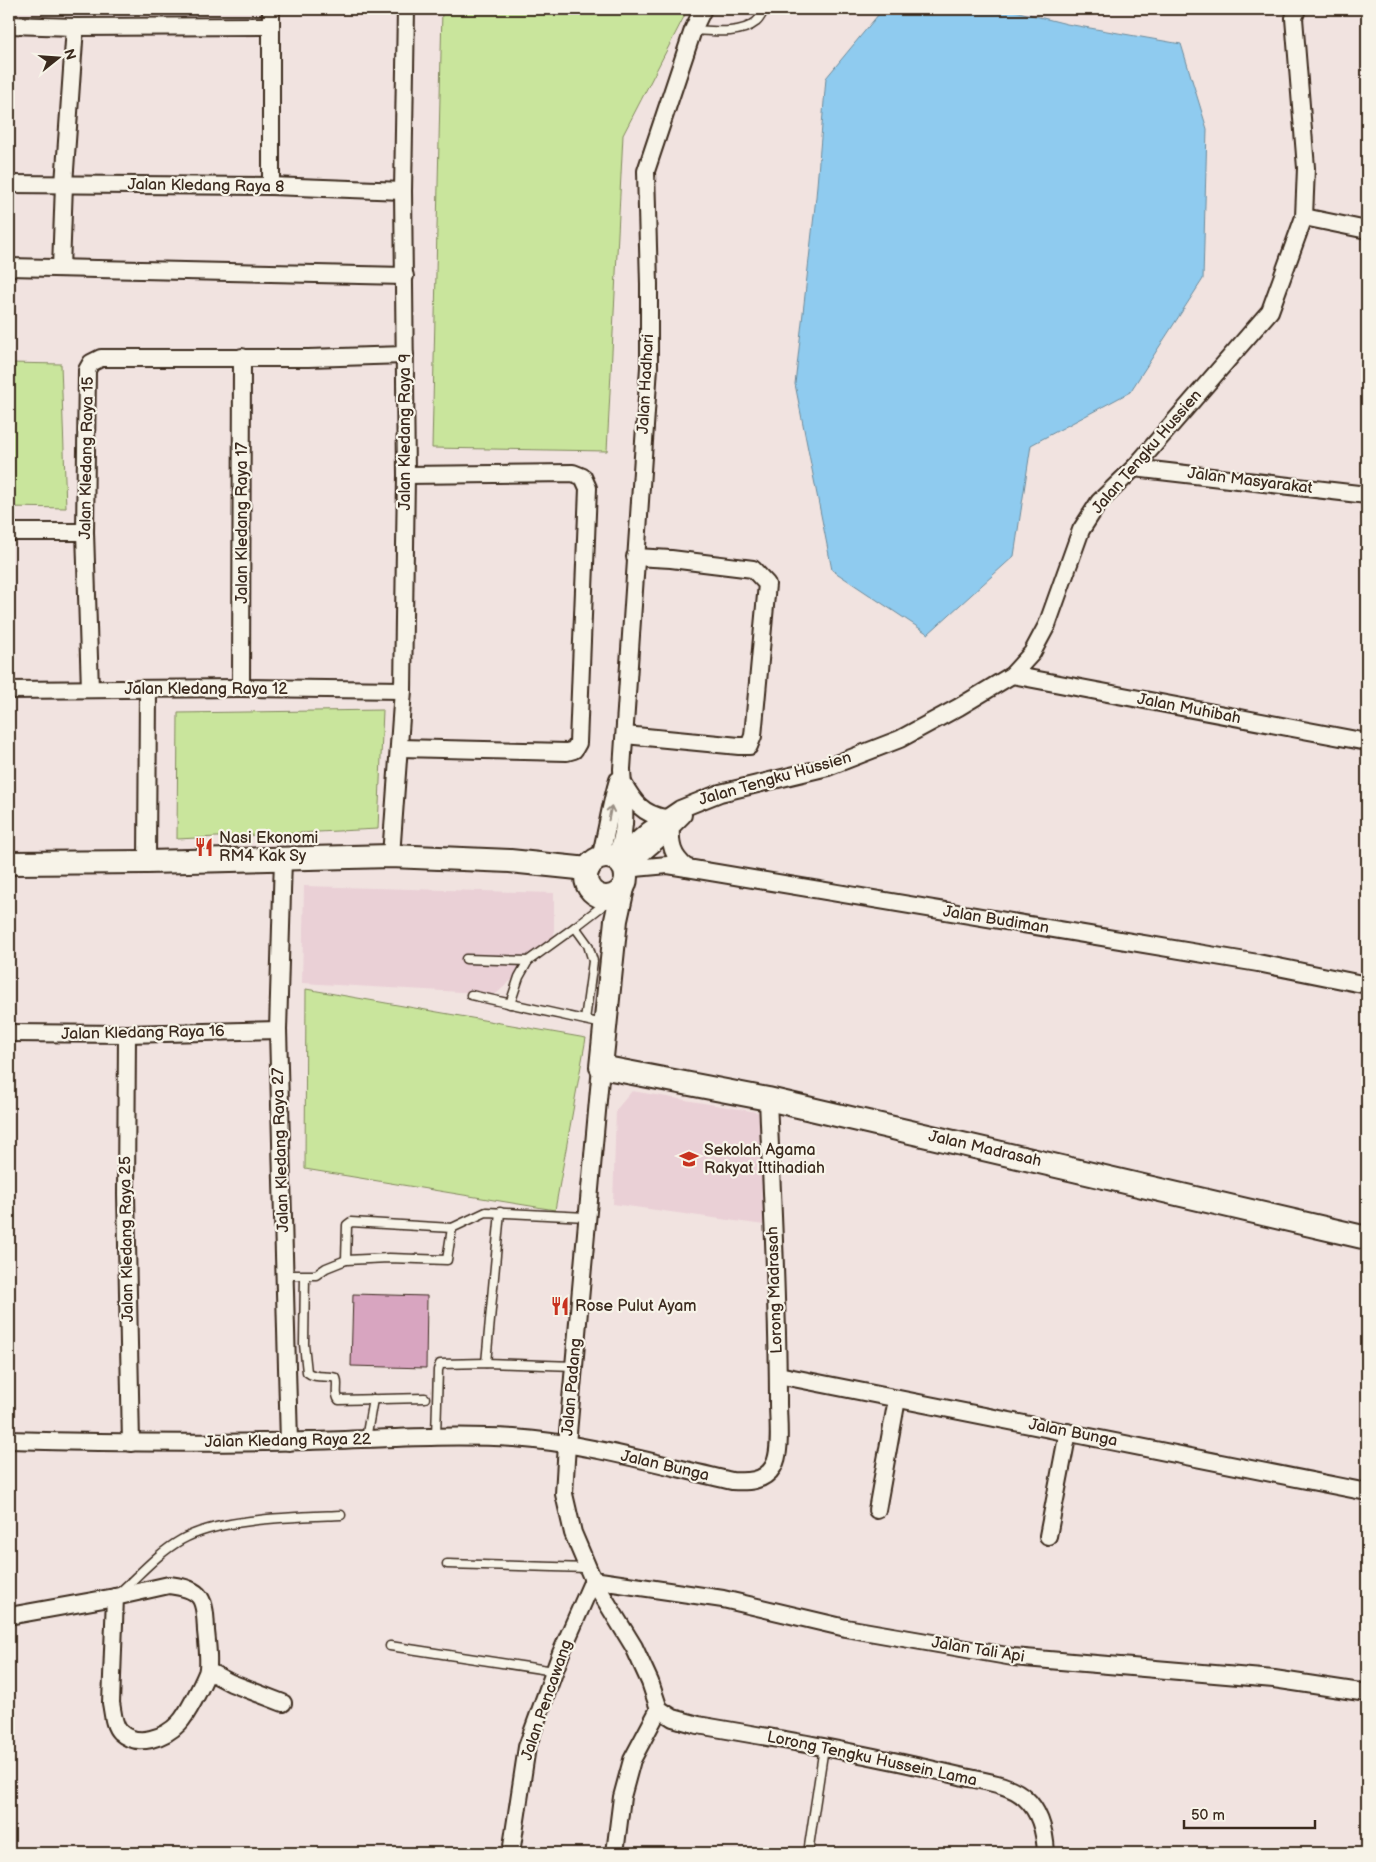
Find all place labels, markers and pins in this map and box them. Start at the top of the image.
place label: Nasi Ekonomi RM4 Kak Sy [219,829,318,866]
restaurant icon: Nasi Ekonomi RM4 Kak Sy [193,836,215,858]
place label: Sekolah Agama Rakyat Ittihadiah [704,1141,825,1178]
school or university icon: Sekolah Agama Rakyat Ittihadiah [678,1148,700,1170]
restaurant icon: Rose Pulut Ayam [549,1295,571,1317]
place label: Rose Pulut Ayam [575,1297,697,1316]

